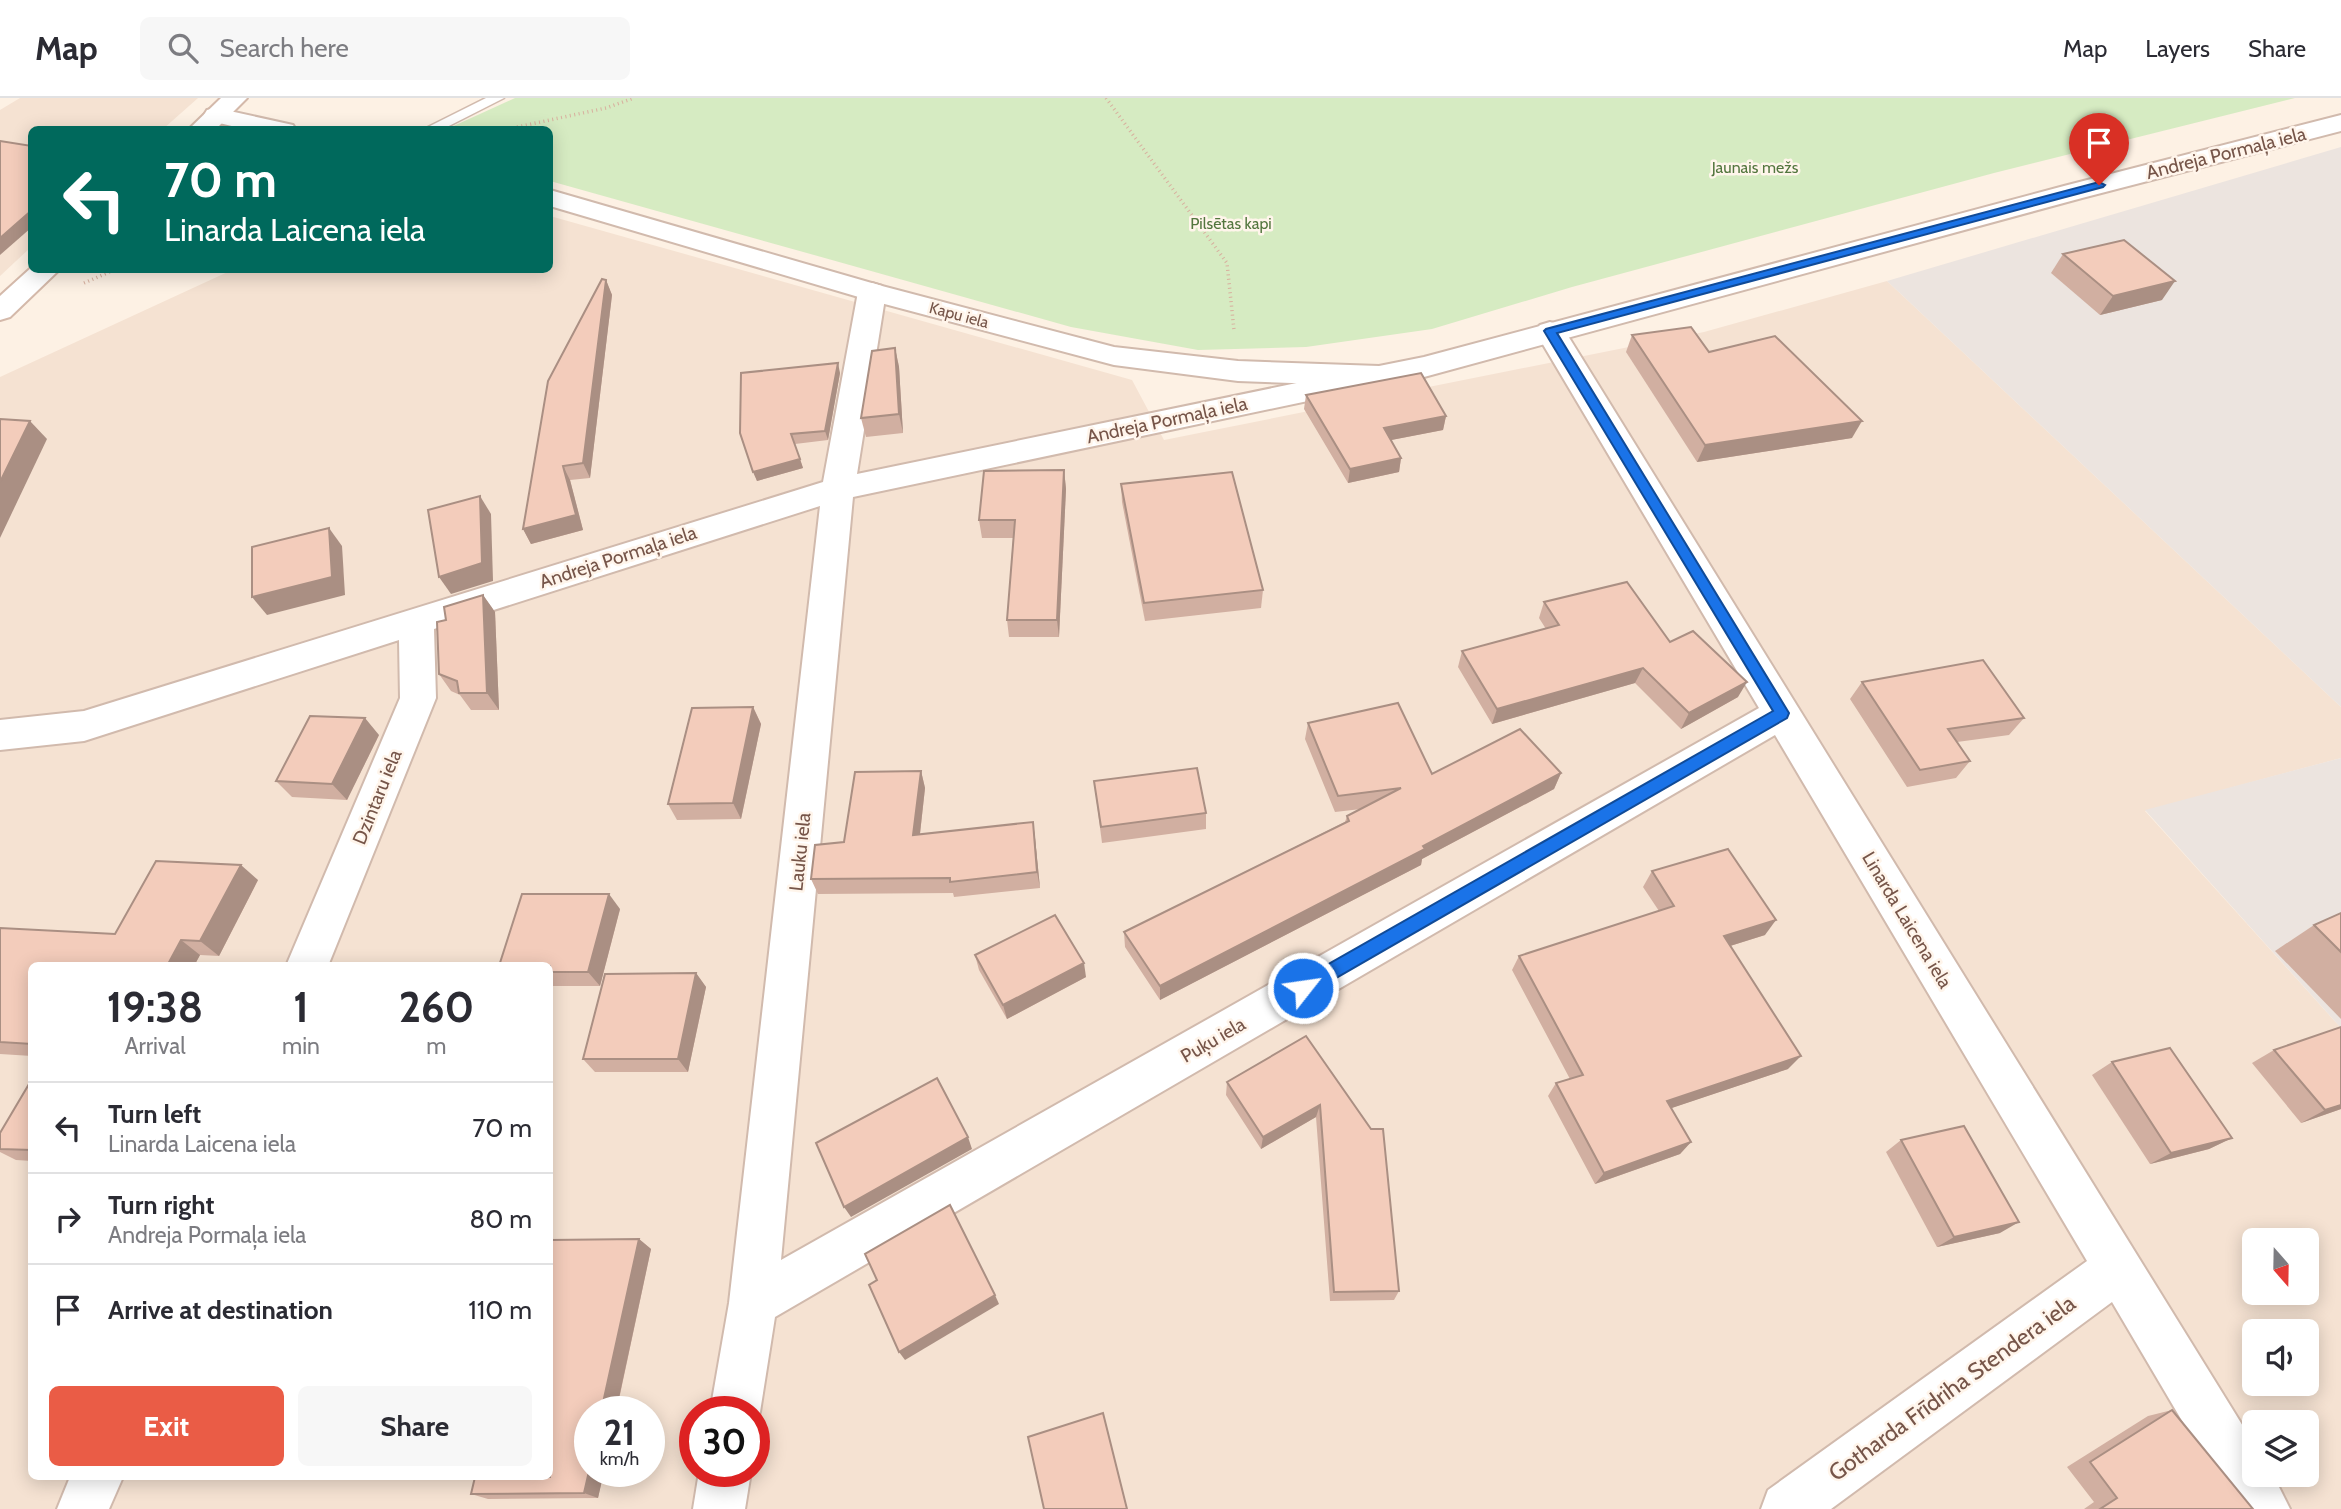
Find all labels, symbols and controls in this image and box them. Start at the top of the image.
search box [140,17,630,80]
text: Map [35,28,98,68]
icon: search [164,29,202,67]
text: Search here [220,32,349,64]
text: Map [2063,34,2107,63]
text: Layers [2145,34,2210,63]
text: Share [2248,34,2306,63]
pin [2069,113,2129,185]
street label: Andreja Pormaļa iela [2144,122,2309,185]
icon: arrive [2080,124,2118,162]
text: 70 m [164,150,277,209]
icon: left [49,154,140,245]
park label: Jaunais mežs [1711,158,1799,177]
text: Linarda Laicena iela [164,210,425,249]
park label: Pilsētas kapi [1190,214,1272,233]
street label: Kapu iela [927,298,991,332]
street label: Andreja Pormaļa iela [1084,392,1250,449]
street label: Andreja Pormaļa iela [537,521,700,594]
street label: Dzintaru iela [348,746,406,848]
street label: Lauku iela [784,812,816,892]
street label: Linarda Laicena iela [1857,848,1957,992]
position arrow [1266,951,1340,1025]
text: 19:38 [107,981,203,1033]
text: 1 [293,981,309,1033]
text: 260 [399,981,474,1033]
street label: Puķu iela [1177,1012,1250,1069]
text: Arrival [124,1032,186,1060]
text: min [282,1032,320,1060]
text: m [426,1032,447,1060]
text: Turn left [108,1098,201,1130]
icon: left [49,1109,87,1147]
text: 70 m [472,1112,532,1144]
text: Linarda Laicena iela [108,1130,296,1158]
text: Turn right [108,1189,214,1221]
icon: right [49,1200,87,1238]
text: 80 m [469,1203,532,1235]
text: Andreja Pormaļa iela [108,1221,306,1249]
north arrow [2242,1228,2319,1306]
map controls [2242,1228,2319,1487]
street label: Gotharda Frīdriha Stendera iela [1823,1289,2081,1487]
icon: arrive [49,1291,87,1329]
text: Arrive at destination [108,1294,333,1326]
text: 110 m [468,1294,532,1326]
button: sound [2242,1319,2319,1396]
button: Exit [49,1386,284,1466]
button: Share [298,1386,532,1466]
speed limit sign: 30 [679,1396,770,1487]
button: layers [2242,1410,2319,1487]
text: 21 [604,1411,635,1454]
text: km/h [600,1448,639,1470]

